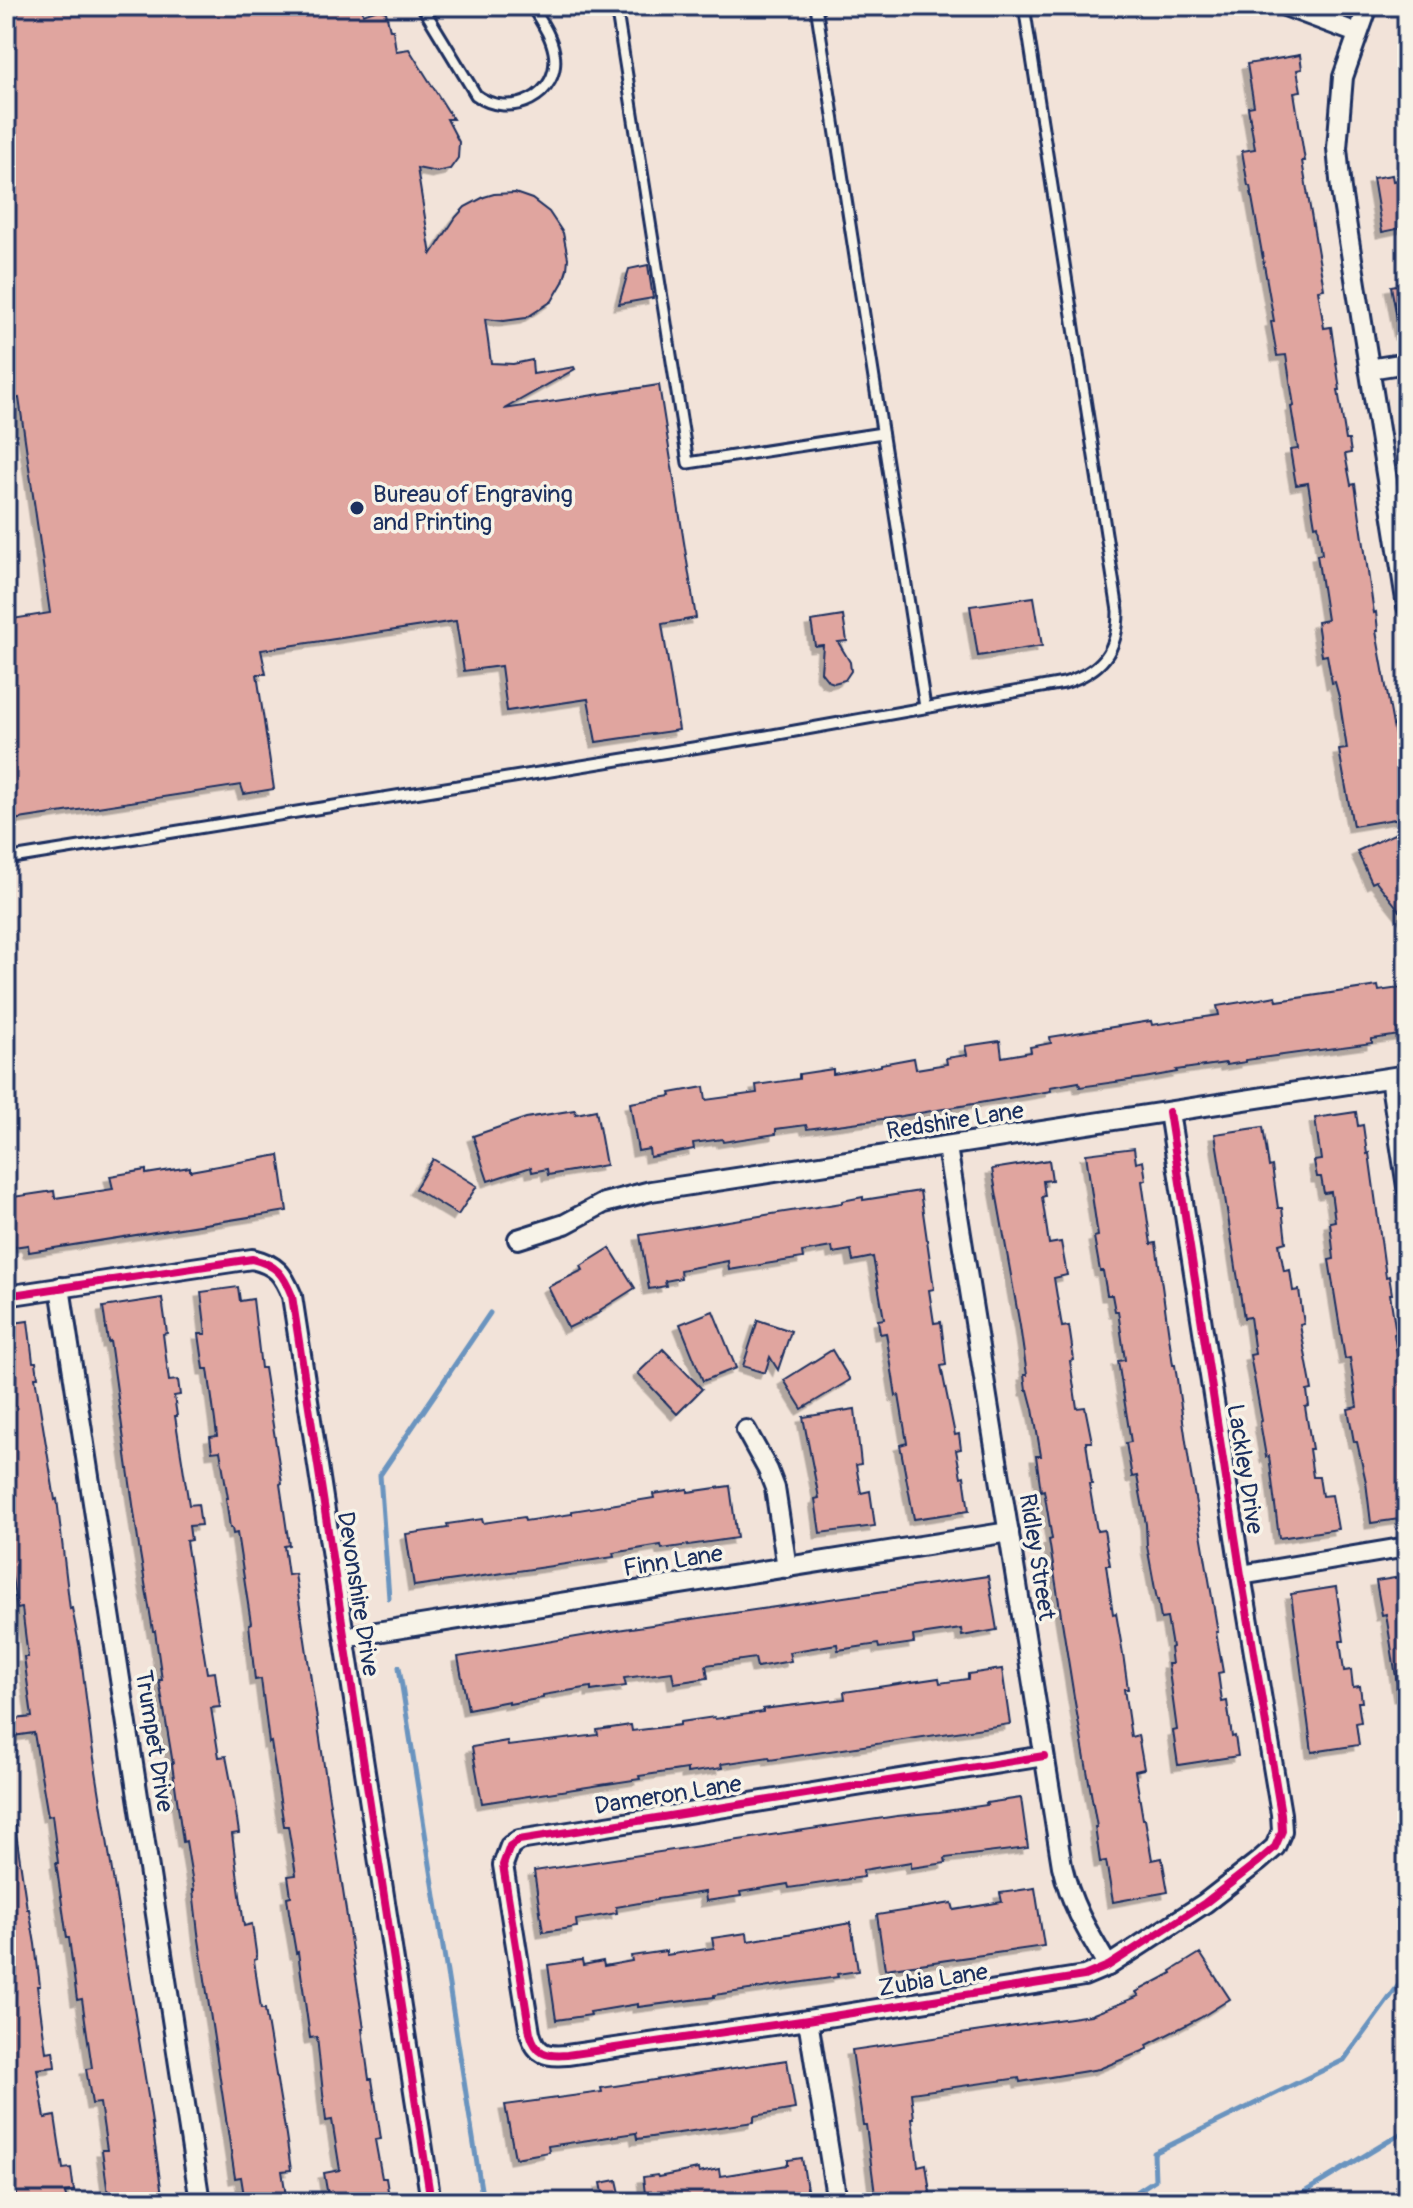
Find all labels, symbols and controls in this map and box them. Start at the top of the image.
place label: Bureau of Engraving and Printing [373,480,573,537]
marker: Bureau of Engraving and Printing [348,499,366,517]
street label: Redshire Lane [884,1096,1026,1146]
street label: Lackley Drive [1220,1402,1270,1536]
street label: Ridley Street [1013,1492,1061,1623]
street label: Devonshire Drive [331,1510,385,1679]
street label: Finn Lane [621,1539,725,1583]
street label: Trumpet Drive [128,1668,180,1814]
street label: Dameron Lane [593,1769,744,1821]
street label: Zubia Lane [876,1957,990,2003]

